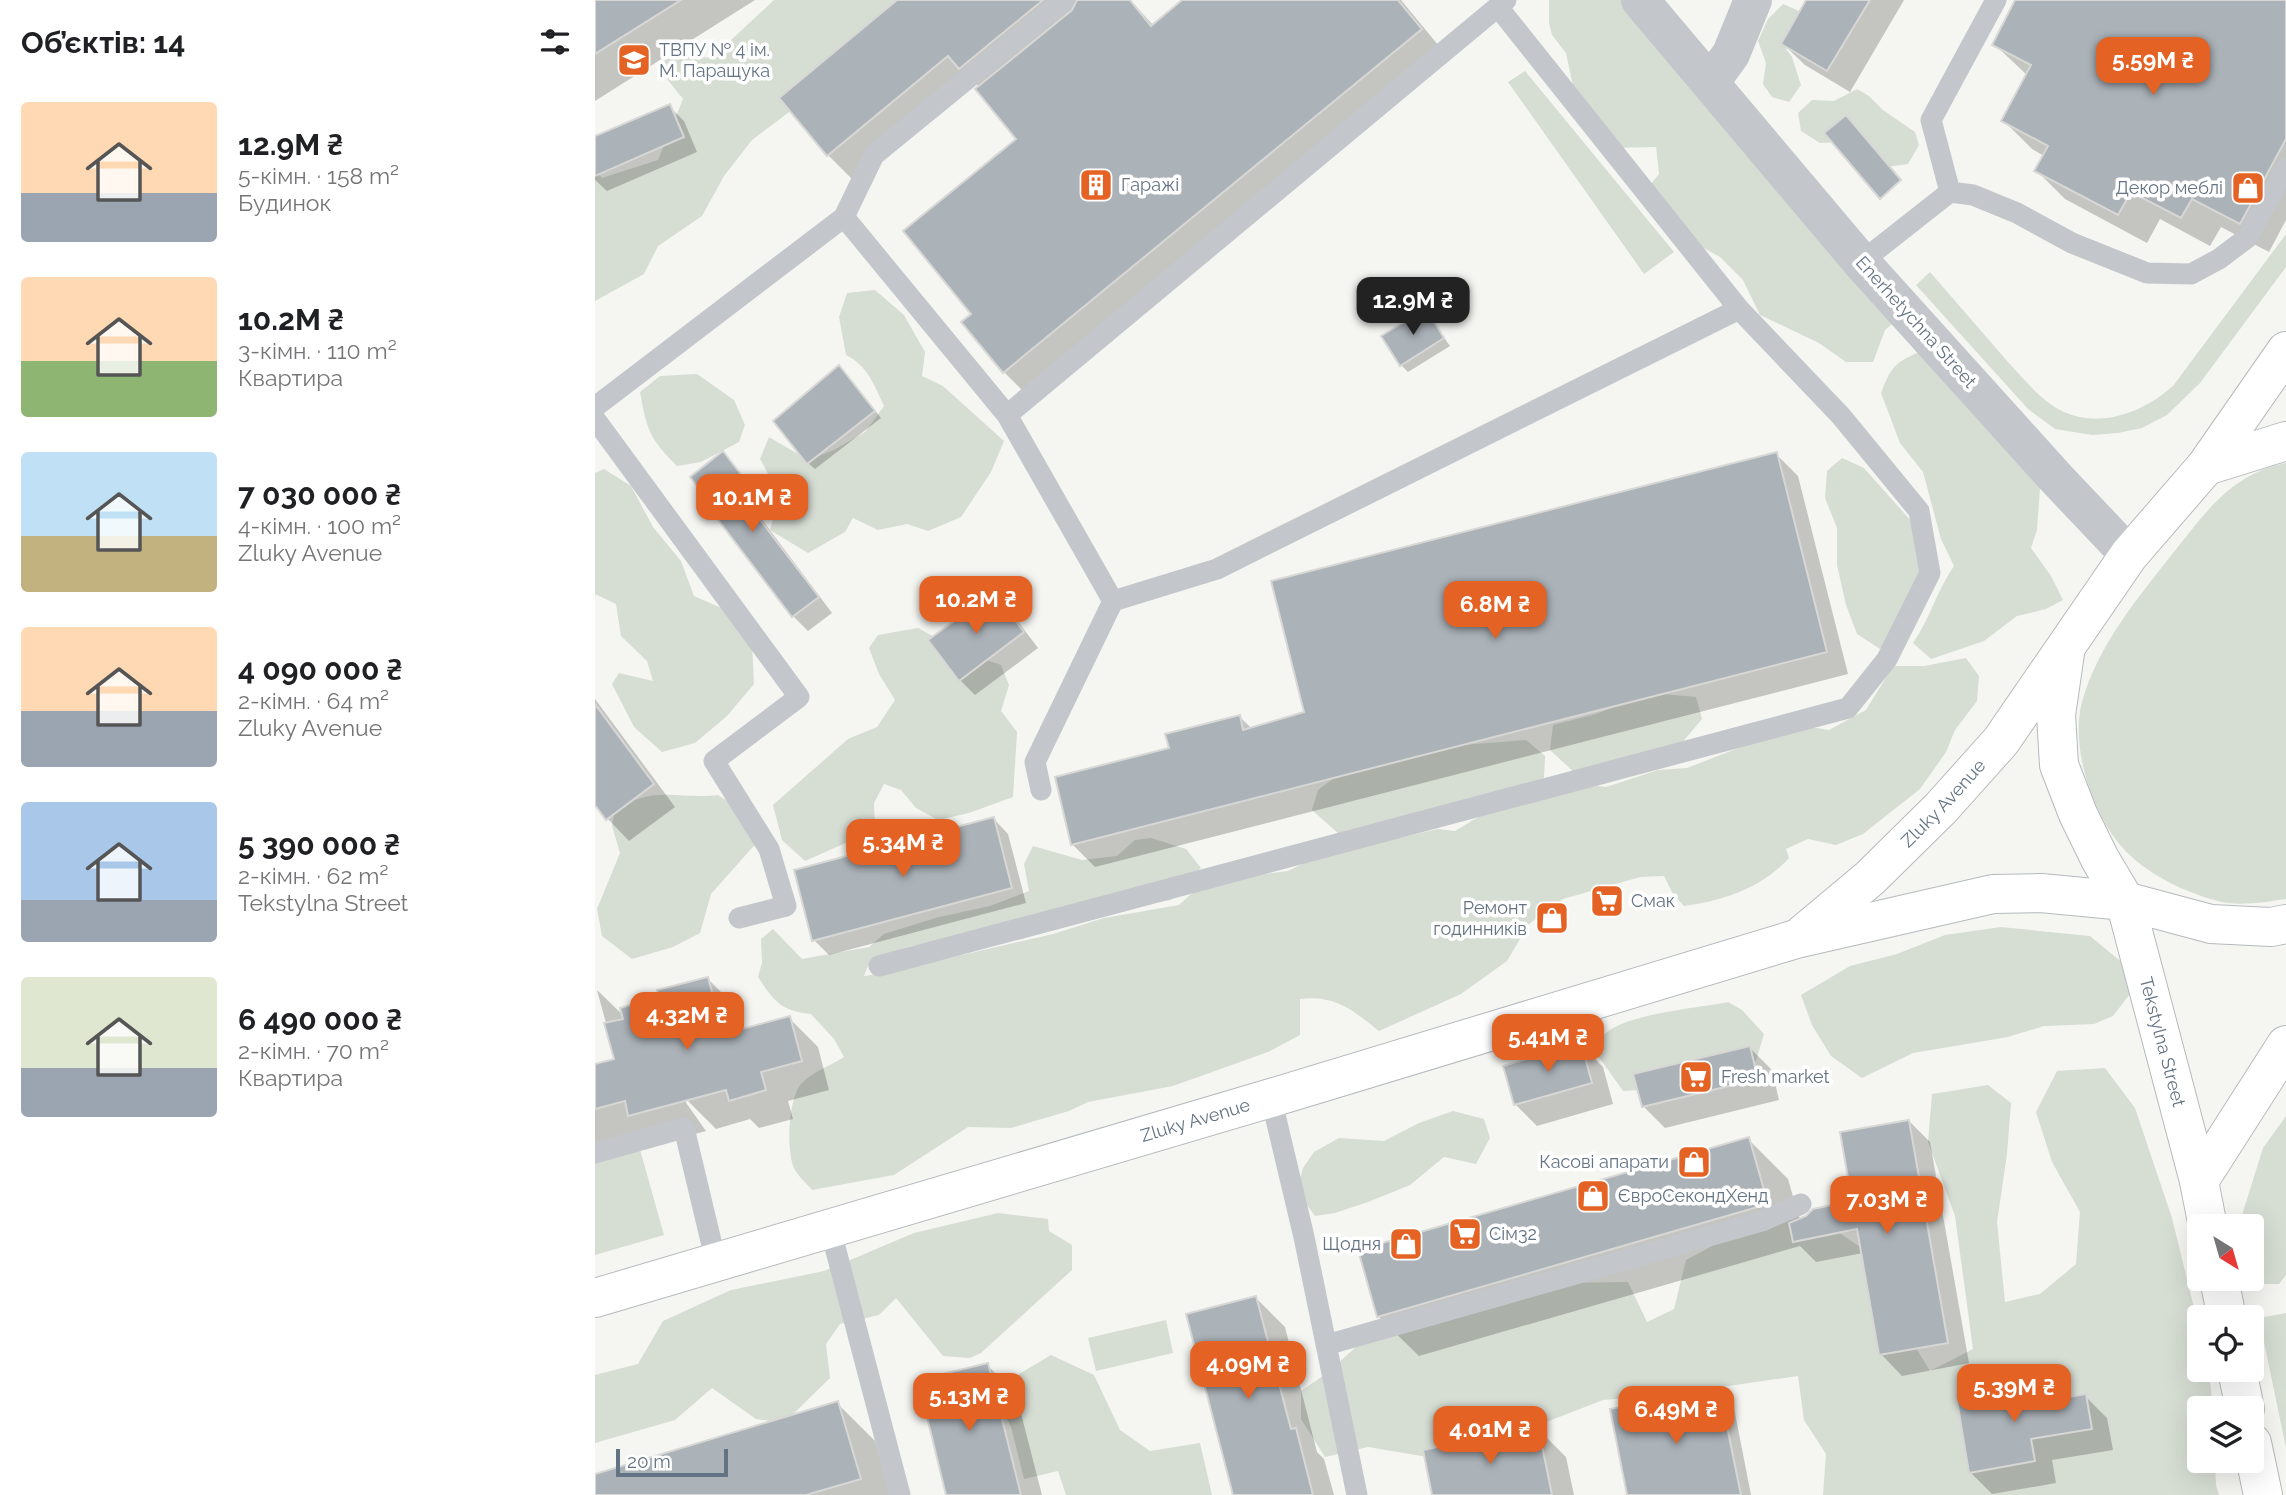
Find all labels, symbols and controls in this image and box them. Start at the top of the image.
icon: filters [536,23,574,61]
text: Об’єктів: 14 [21,25,185,60]
pin: 5.59M ₴ [2088,38,2218,97]
place label: ТВПУ № 4 ім. М. Паращука [659,39,770,81]
school or university icon: ТВПУ № 4 ім. М. Паращука [615,41,653,79]
text: 5.59M ₴ [2112,46,2194,73]
text: 12.9M ₴ [238,127,343,162]
icon: home [77,130,161,214]
text: 5-кімн. · 158 m² [238,162,399,189]
building icon: Гаражі [1077,166,1115,204]
shop icon: Декор меблі [2229,169,2267,207]
place label: Гаражі [1121,174,1179,195]
place label: Декор меблі [2115,177,2223,198]
text: Будинок [238,189,332,216]
street label: Enerhetychna Street [1852,252,1981,392]
pin: 12.9M ₴ [1348,278,1478,337]
text: 12.9M ₴ [1373,286,1453,313]
text: 10.2M ₴ [238,302,344,337]
icon: home [77,305,161,389]
text: 3-кімн. · 110 m² [238,337,397,364]
text: Квартира [238,364,343,391]
pin: 10.1M ₴ [687,475,817,534]
text: 7 030 000 ₴ [238,477,401,512]
icon: home [77,480,161,564]
text: 10.1M ₴ [712,483,792,510]
text: 4-кімн. · 100 m² [238,512,401,539]
text: Zluky Avenue [238,539,382,566]
pin: 10.2M ₴ [911,576,1041,636]
pin: 6.8M ₴ [1438,582,1552,641]
text: 10.2M ₴ [935,585,1017,612]
text: 6.8M ₴ [1460,590,1530,617]
text: 4 090 000 ₴ [238,652,403,687]
icon: home [77,655,161,739]
text: 2-кімн. · 64 m² [238,687,389,714]
text: Zluky Avenue [238,714,382,741]
street label: Zluky Avenue [1897,755,1990,851]
pin: 5.34M ₴ [838,820,968,879]
text: 5 390 000 ₴ [238,827,400,862]
text: 5.34M ₴ [862,828,944,855]
icon: home [77,830,161,914]
text: 2-кімн. · 62 m² [238,862,388,889]
supermarket icon: Смак [1588,882,1626,920]
text: Tekstylna Street [238,889,408,916]
place label: Смак [1631,890,1675,911]
place label: Ремонт годинників [1433,897,1527,939]
shop icon: Ремонт годинників [1533,899,1571,937]
street label: Tekstylna Street [2136,975,2190,1109]
pin: 4.32M ₴ [622,992,752,1052]
text: 4.32M ₴ [646,1001,728,1028]
text: 6 490 000 ₴ [238,1002,402,1037]
icon: home [77,1005,161,1089]
pin: 5.41M ₴ [1483,1014,1613,1074]
text: 5.41M ₴ [1508,1023,1588,1050]
text: 2-кімн. · 70 m² [238,1037,389,1064]
supermarket icon: Fresh market [1677,1058,1715,1096]
text: Квартира [238,1064,343,1091]
place label: Fresh market [1721,1066,1830,1087]
street label: Zluky Avenue [1138,1094,1253,1146]
shop icon: Касові апарати [1675,1143,1713,1181]
place label: Касові апарати [1539,1151,1669,1172]
pin: 7.03M ₴ [1822,1176,1952,1236]
shop icon: ЄвроСекондХенд [1574,1177,1612,1215]
place label: ЄвроСекондХенд [1618,1185,1769,1206]
text: 7.03M ₴ [1846,1185,1928,1212]
north arrow [2187,1214,2265,1292]
map controls [2187,1214,2264,1473]
supermarket icon: Сім32 [1446,1215,1484,1253]
place label: Сім32 [1489,1223,1537,1244]
shop icon: Щодня [1387,1225,1425,1263]
place label: Щодня [1322,1233,1381,1254]
button: locate [2187,1305,2264,1382]
pin: 4.09M ₴ [1183,1342,1313,1401]
text: 4.09M ₴ [1206,1350,1290,1377]
pin: 5.39M ₴ [1949,1364,2079,1424]
text: 5.39M ₴ [1973,1373,2055,1400]
pin: 5.13M ₴ [904,1374,1034,1433]
text: 5.13M ₴ [929,1382,1009,1409]
pin: 6.49M ₴ [1611,1386,1741,1446]
text: 6.49M ₴ [1634,1395,1718,1422]
button: layers [2187,1396,2264,1473]
pin: 4.01M ₴ [1425,1406,1555,1466]
text: 4.01M ₴ [1449,1415,1531,1442]
scale bar [616,1446,728,1478]
text: 20 m [627,1450,671,1472]

